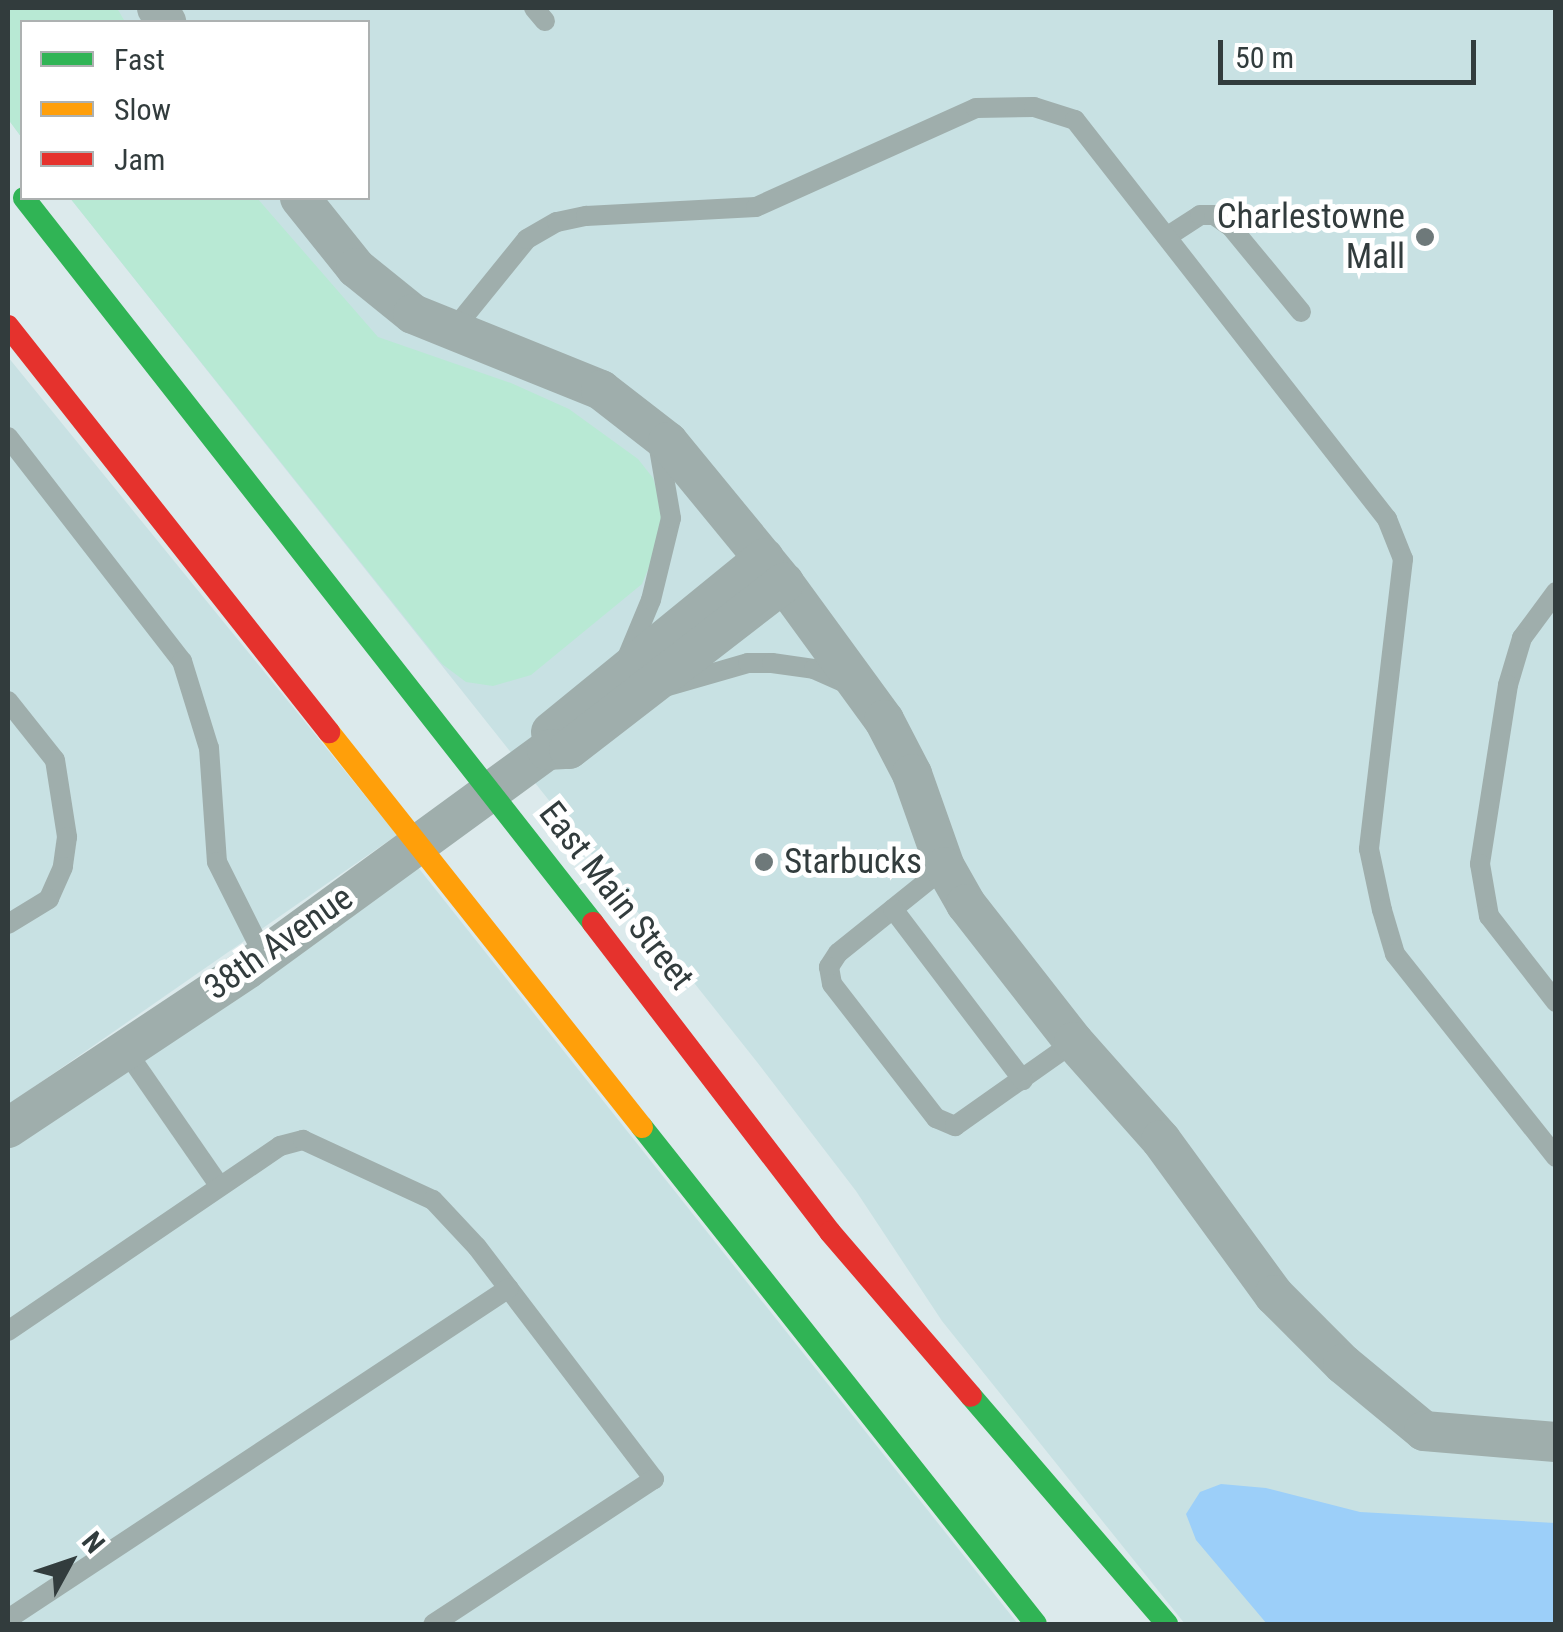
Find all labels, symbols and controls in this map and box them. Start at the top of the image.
legend [20,20,370,200]
scale bar [1223,20,1480,82]
text: 50 m [1235,40,1294,75]
text: Fast [114,42,165,77]
text: Slow [114,92,171,127]
text: Jam [114,142,165,177]
place label: Charlestowne Mall [1217,196,1405,278]
marker: Charlestowne Mall [1414,226,1436,248]
street label: East Main Street [530,794,702,998]
place label: Starbucks [784,841,922,883]
marker: Starbucks [753,851,775,873]
street label: 38th Avenue [197,877,361,1009]
north arrow [20,1512,120,1612]
text: N [75,1525,112,1560]

